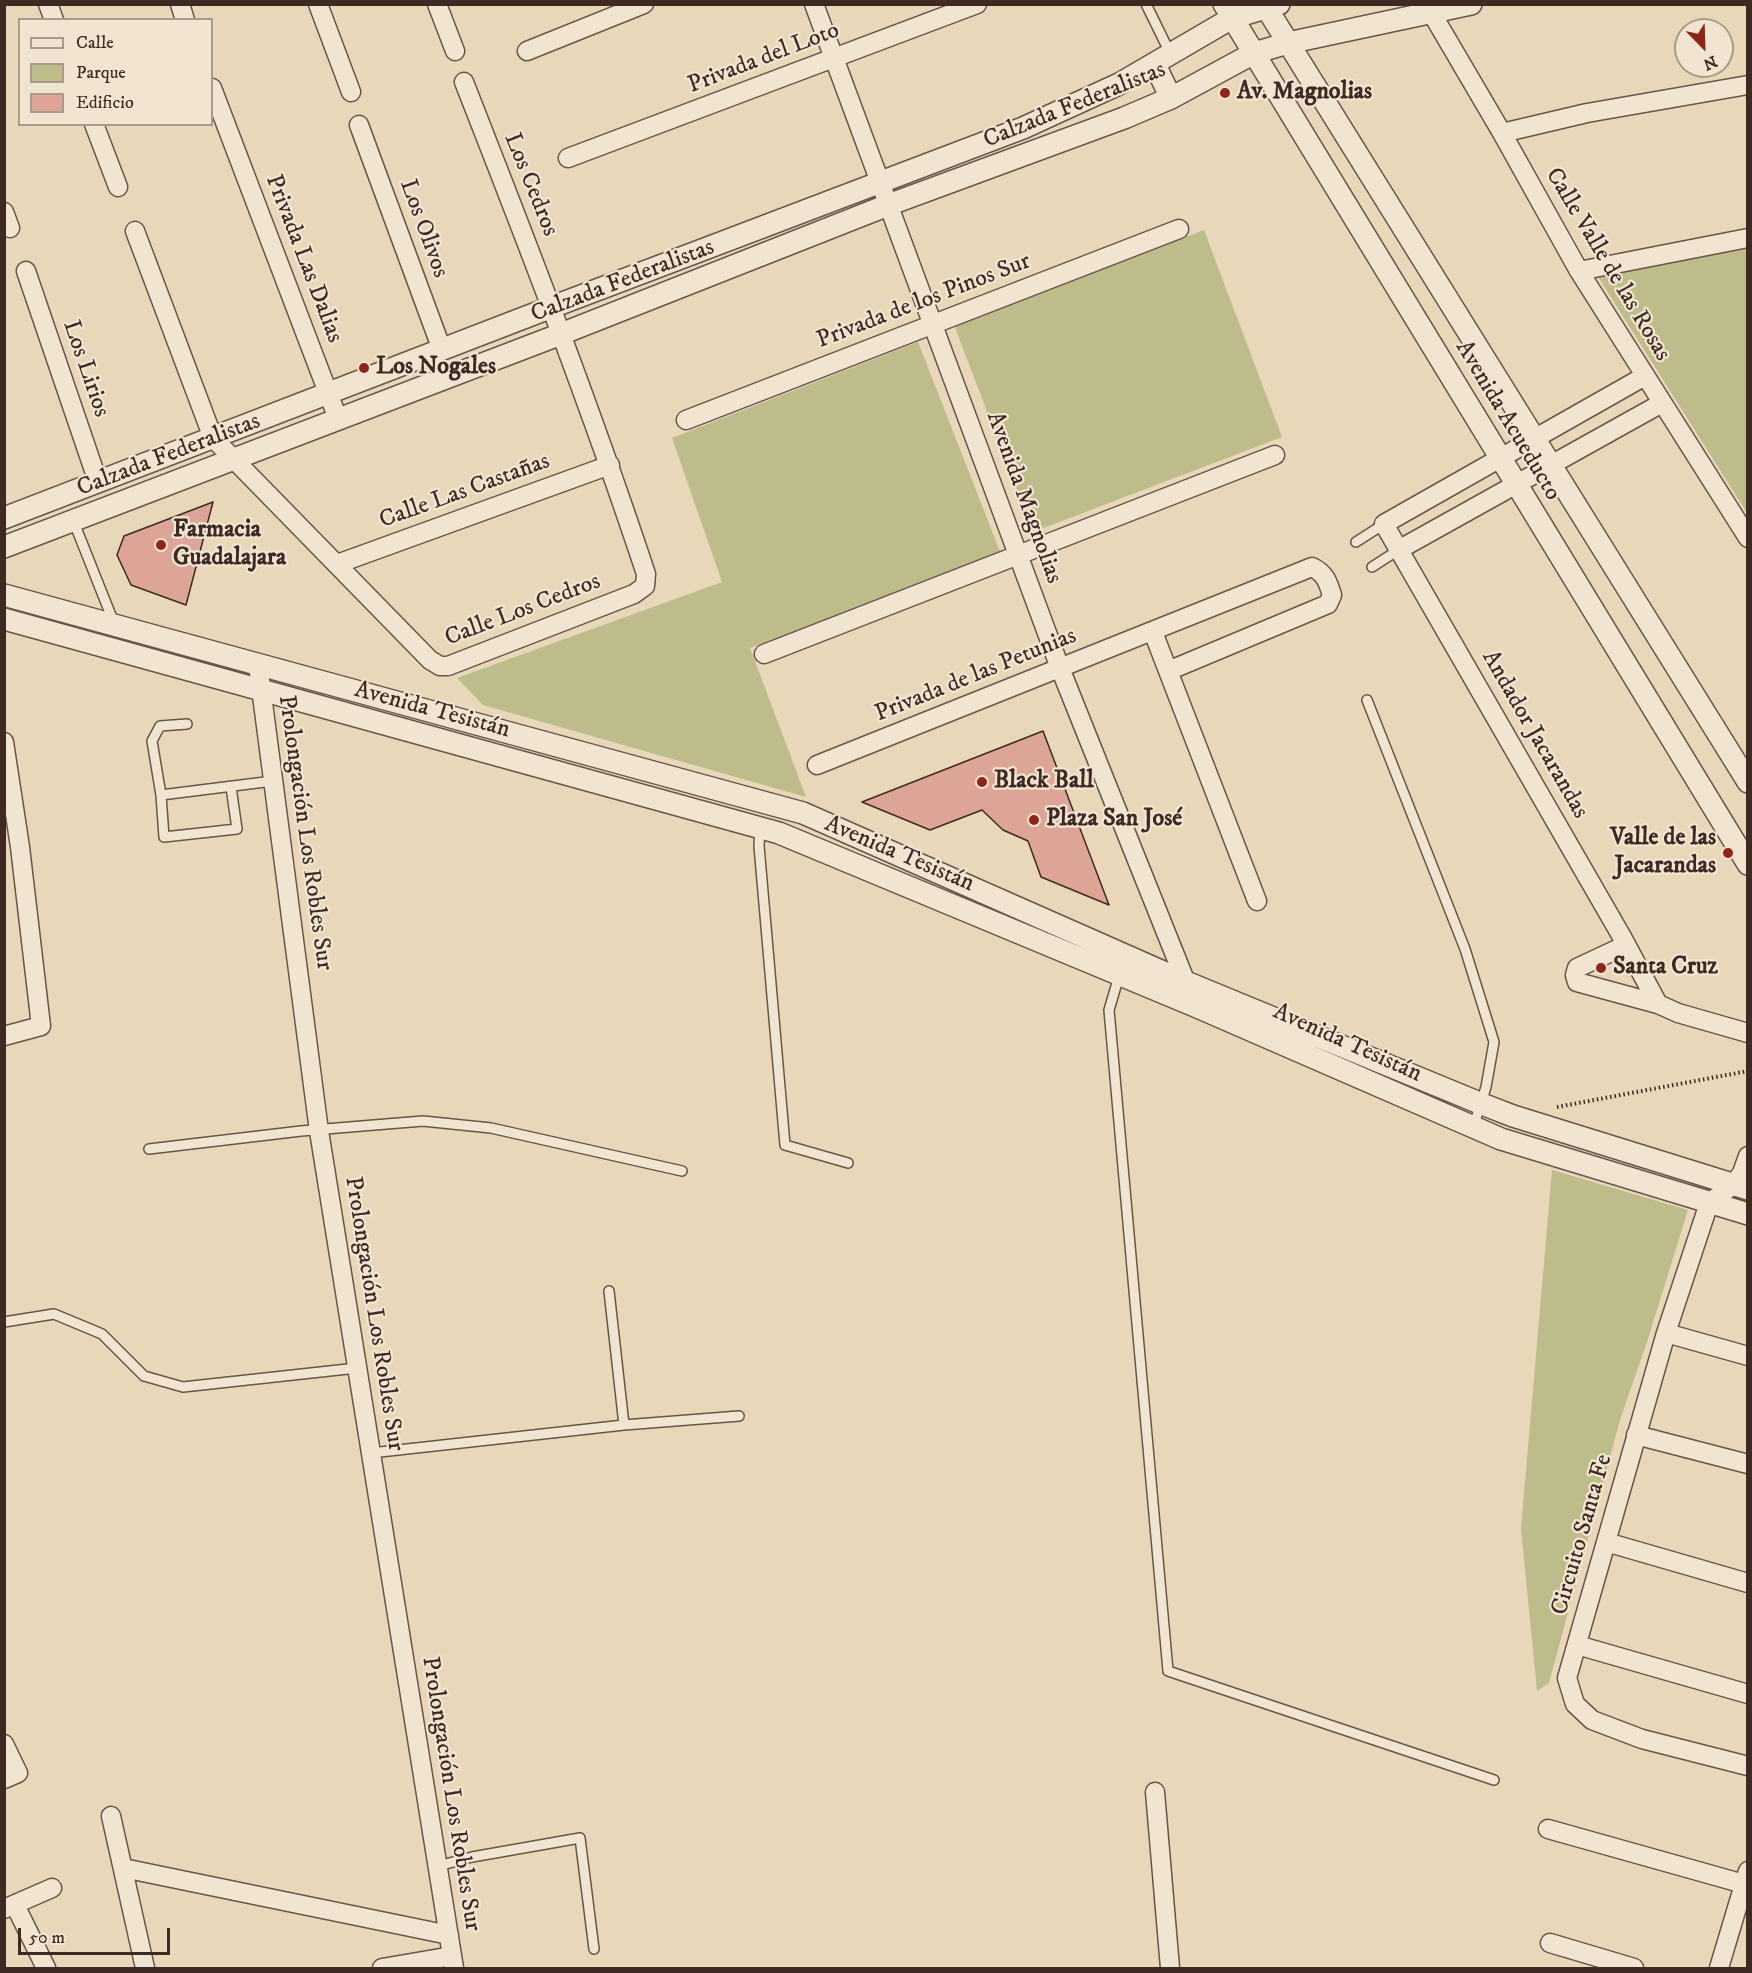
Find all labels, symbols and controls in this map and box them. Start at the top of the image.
street label: Privada del Loto [684,17,844,101]
legend [18,18,213,126]
north arrow [1674,18,1734,78]
text: Calle [76,32,114,54]
text: N [1700,51,1720,74]
street label: Calzada Federalistas [980,56,1170,156]
text: Parque [76,62,126,84]
place label: Av. Magnolias [1237,79,1372,107]
marker: Av. Magnolias [1218,86,1232,100]
text: Edificio [76,92,134,114]
street label: Los Cedros [496,129,564,241]
street label: Calle Valle de las Rosas [1538,163,1676,367]
street label: Privada Las Dalias [258,171,348,347]
street label: Los Olivos [392,176,454,282]
street label: Calzada Federalistas [527,234,719,330]
street label: Privada de los Pinos Sur [813,248,1035,356]
street label: Los Lirios [55,317,115,421]
street label: Avenida Acueducto [1448,336,1566,506]
place label: Los Nogales [376,354,496,382]
marker: Los Nogales [357,361,371,375]
street label: Calzada Federalistas [73,408,265,504]
street label: Avenida Magnolias [979,408,1067,588]
street label: Calle Las Castañas [376,448,554,536]
place label: Farmacia Guadalajara [173,517,286,573]
marker: Farmacia Guadalajara [154,538,168,552]
street label: Calle Los Cedros [441,568,605,654]
street label: Privada de las Petunias [871,622,1081,730]
street label: Andador Jacarandas [1474,646,1594,824]
street label: Avenida Tesistán [351,676,513,746]
street label: Prolongación Los Robles Sur [270,694,338,972]
place label: Black Ball [994,768,1094,796]
marker: Black Ball [975,775,989,789]
place label: Plaza San José [1046,806,1182,834]
street label: Avenida Tesistán [820,811,978,899]
marker: Plaza San José [1027,813,1041,827]
place label: Valle de las Jacarandas [1610,825,1716,881]
marker: Valle de las Jacarandas [1721,846,1735,860]
place label: Santa Cruz [1613,954,1718,982]
marker: Santa Cruz [1594,961,1608,975]
street label: Avenida Tesistán [1268,998,1426,1090]
street label: Prolongación Los Robles Sur [337,1175,409,1453]
street label: Circuito Santa Fe [1546,1451,1620,1619]
street label: Prolongación Los Robles Sur [414,1655,486,1933]
scale bar [21,1916,172,1954]
text: 50 m [29,1927,65,1949]

